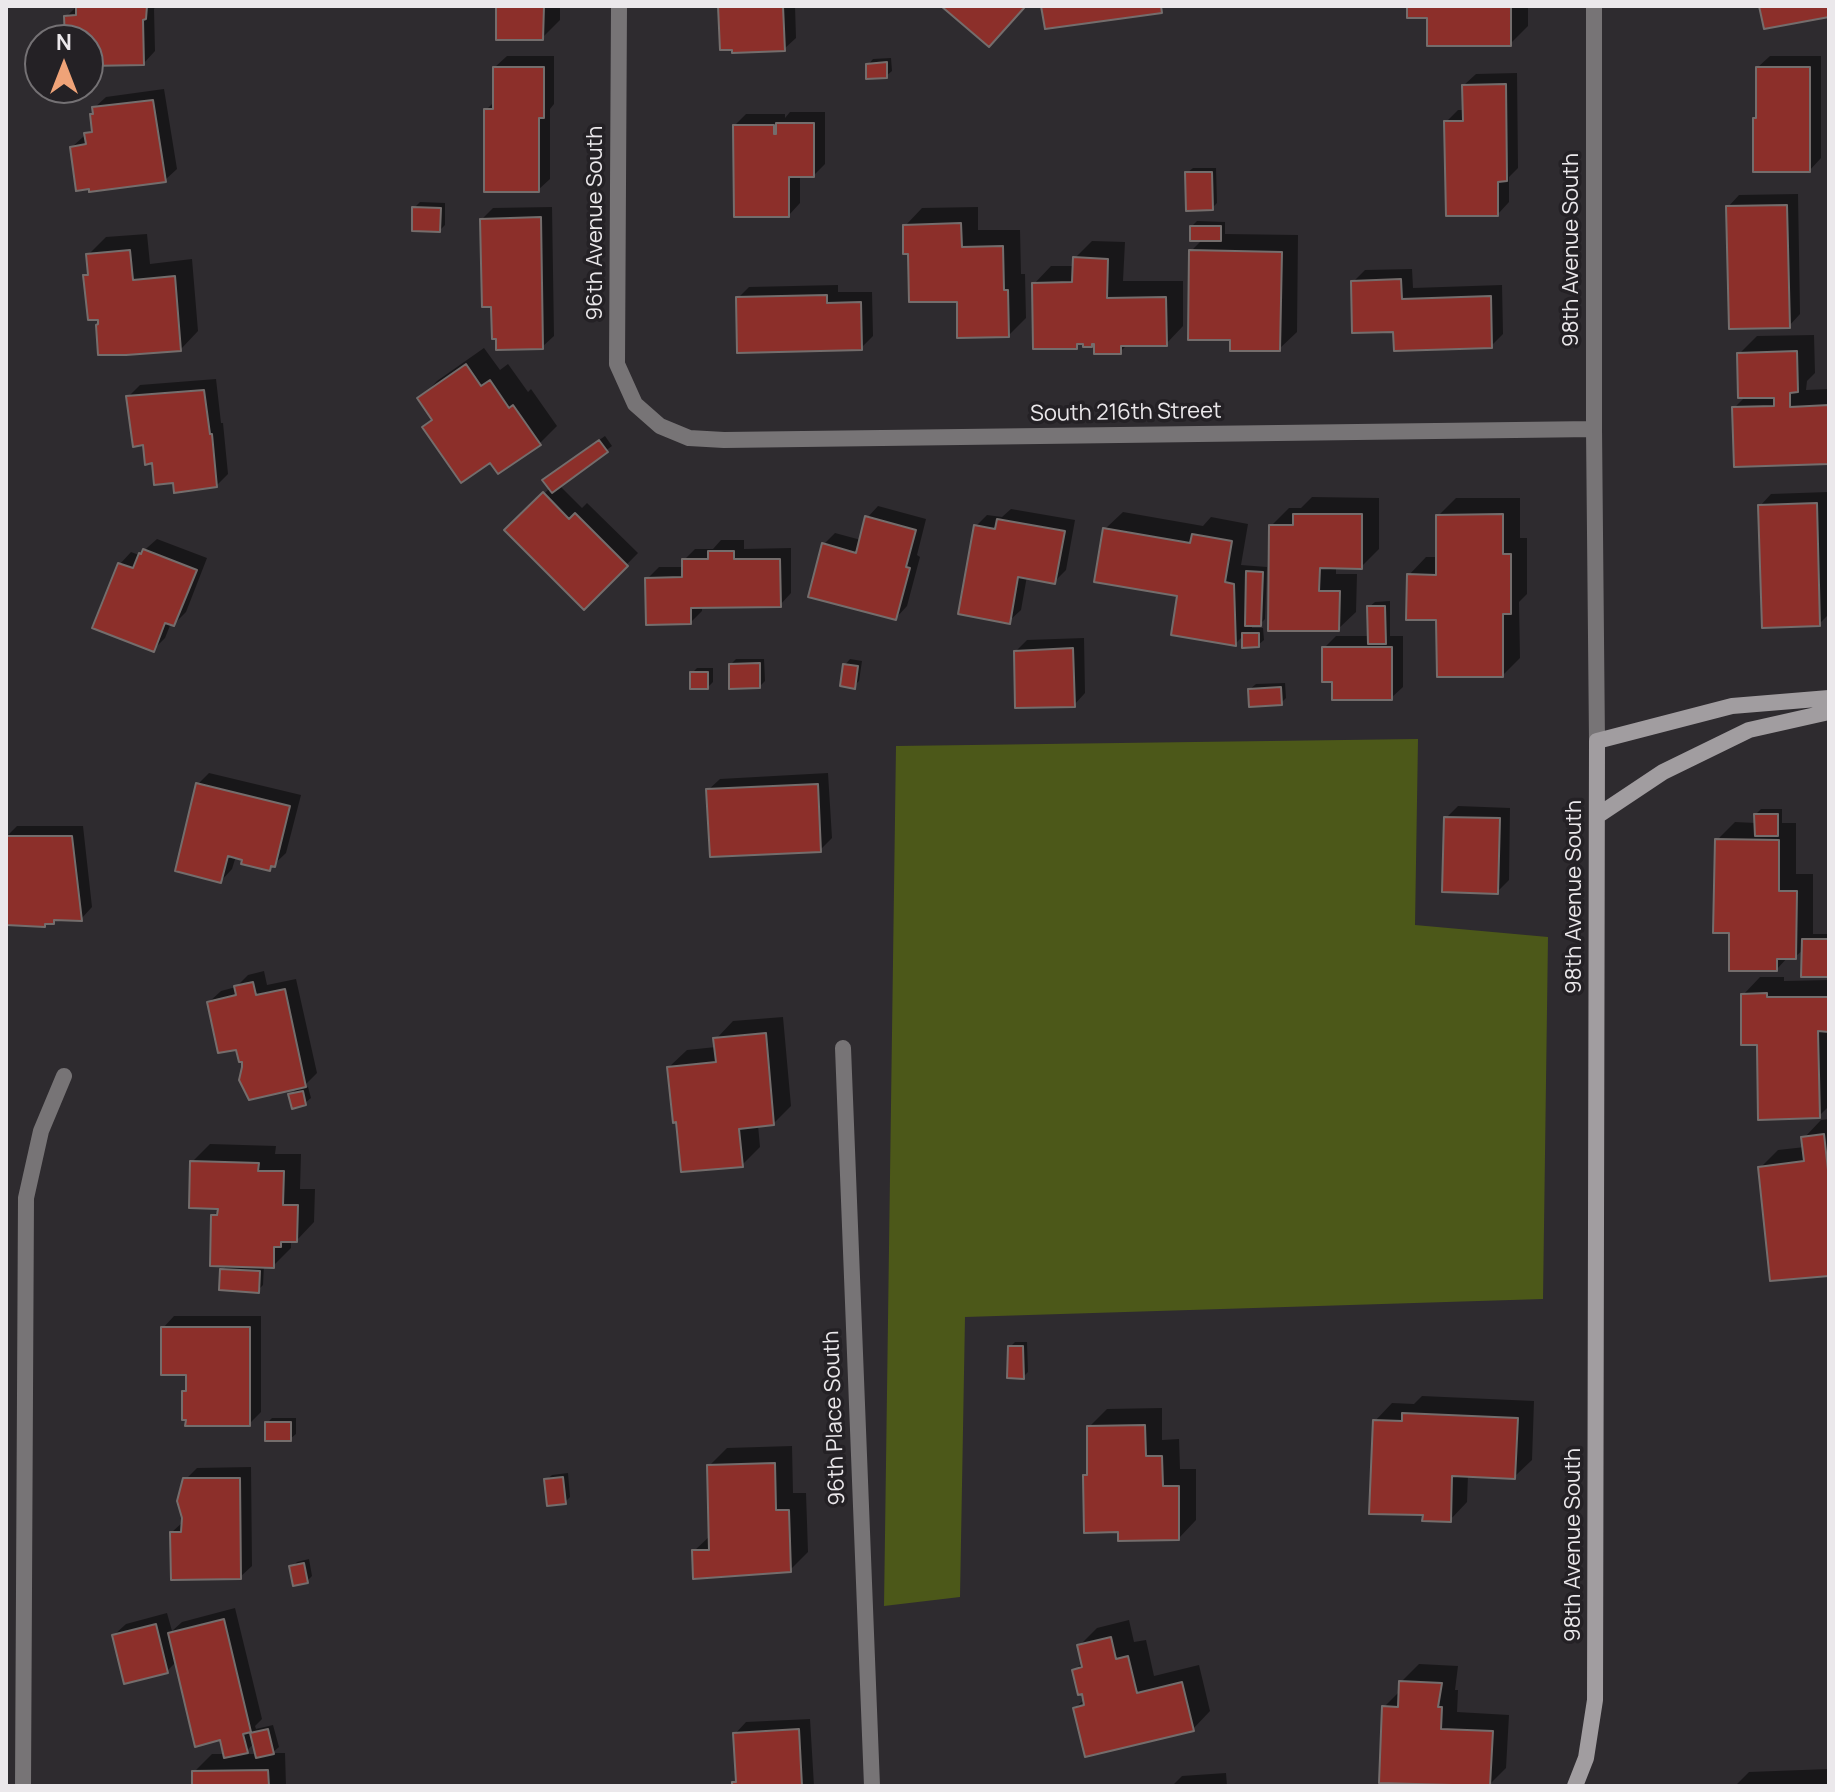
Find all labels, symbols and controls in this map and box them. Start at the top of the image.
north arrow [24,24,104,104]
text: N [56,27,72,57]
street label: 96th Avenue South [583,126,609,320]
street label: 98th Avenue South [1559,153,1585,347]
street label: South 216th Street [1030,398,1222,428]
street label: 98th Avenue South [1562,800,1588,994]
street label: 96th Place South [819,1330,851,1506]
street label: 98th Avenue South [1561,1448,1587,1642]

